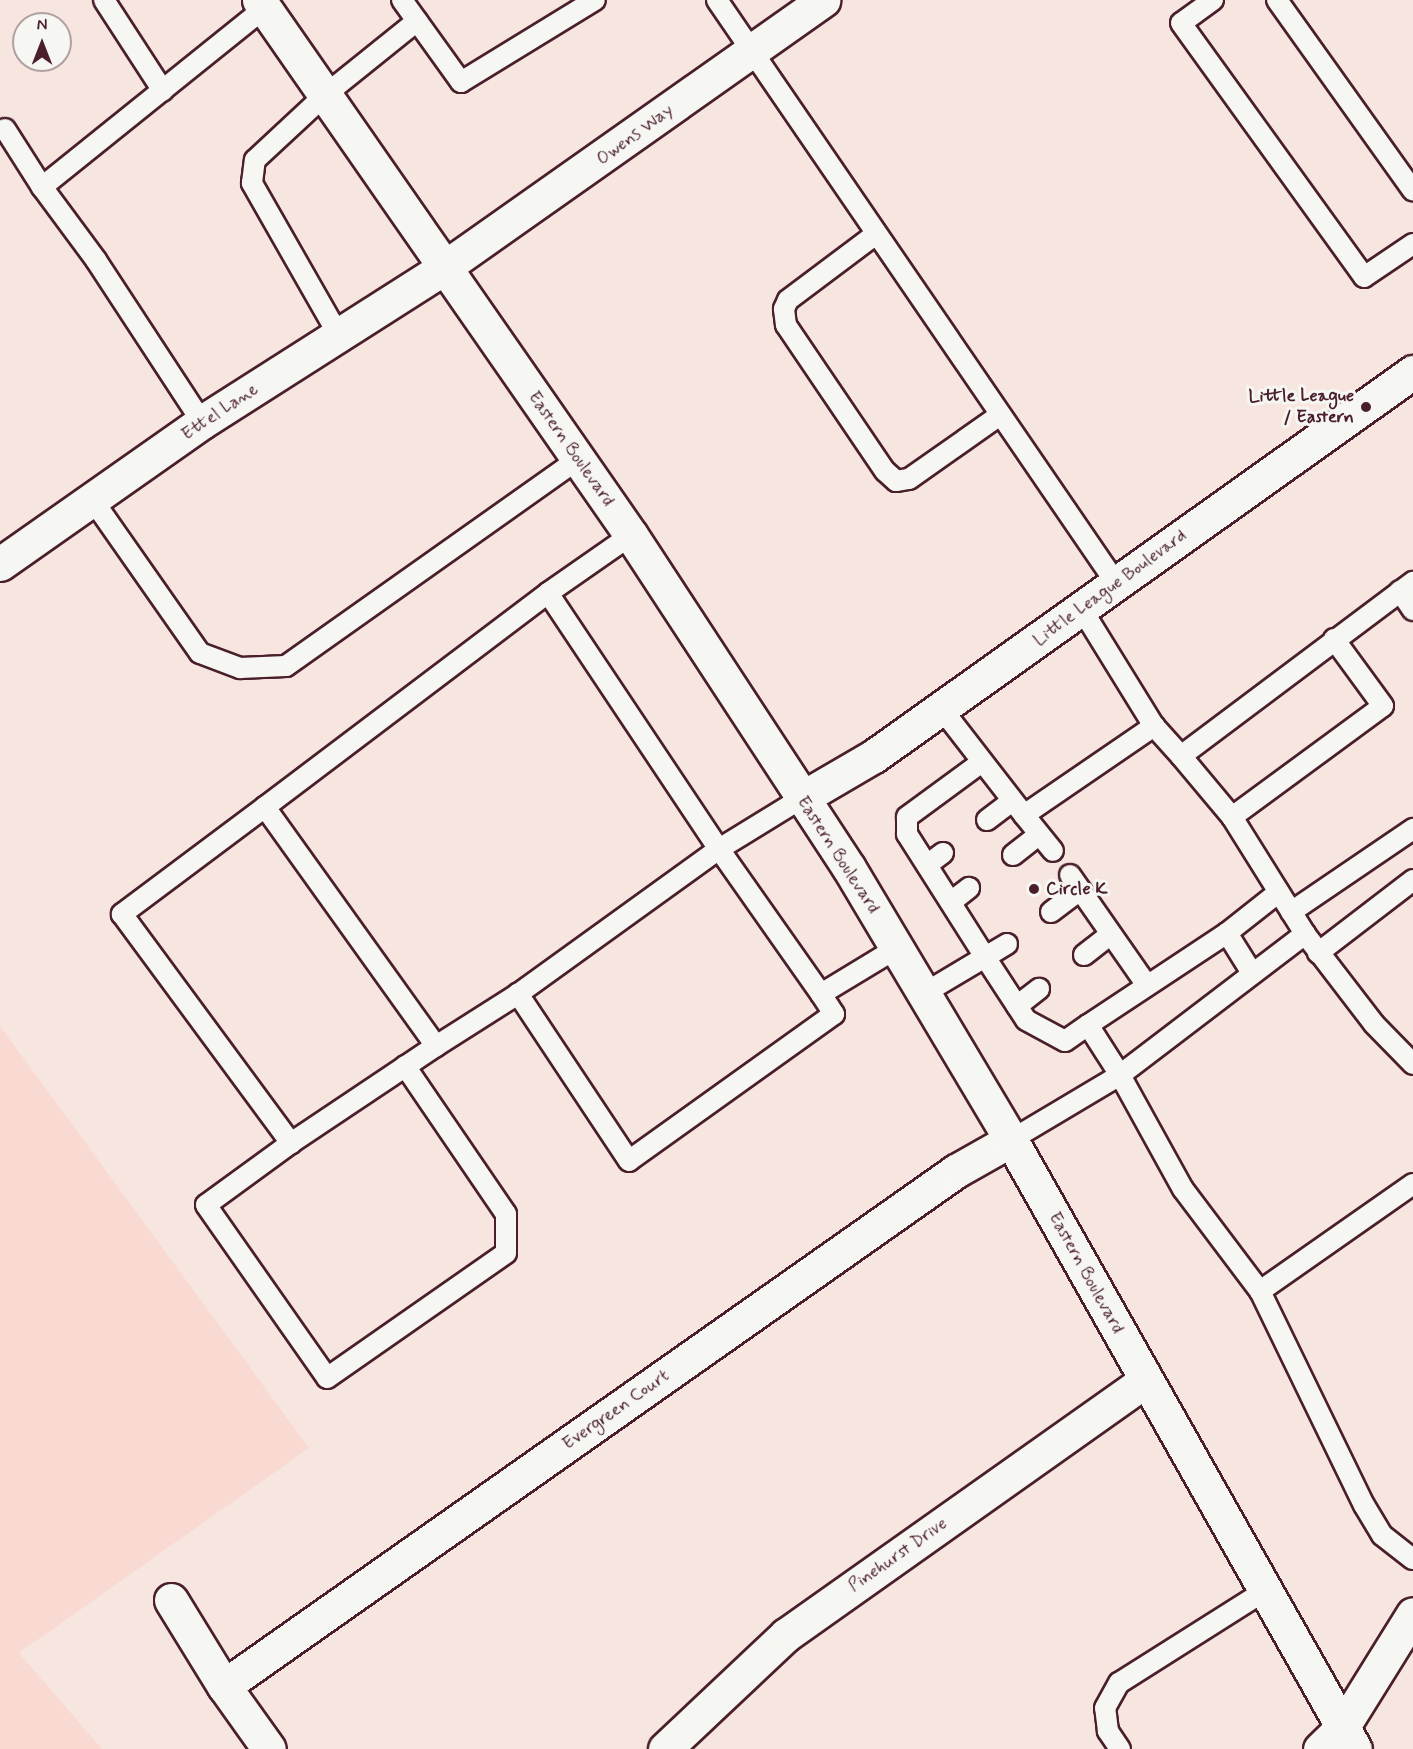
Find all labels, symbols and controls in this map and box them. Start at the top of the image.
north arrow [12,12,72,72]
text: N [37,15,47,36]
street label: Owens Way [592,100,678,170]
street label: Ettel Lane [178,379,262,445]
place label: Little League / Eastern [1246,386,1354,428]
street label: Eastern Boulevard [524,388,618,510]
marker: Little League / Eastern [1359,400,1373,414]
street label: Little League Boulevard [1029,525,1191,651]
street label: Eastern Boulevard [792,793,884,917]
place label: Circle K [1046,878,1108,900]
marker: Circle K [1027,882,1041,896]
street label: Eastern Boulevard [1044,1209,1128,1337]
street label: Evergreen Court [559,1365,673,1455]
street label: Pinehurst Drive [844,1513,952,1597]

